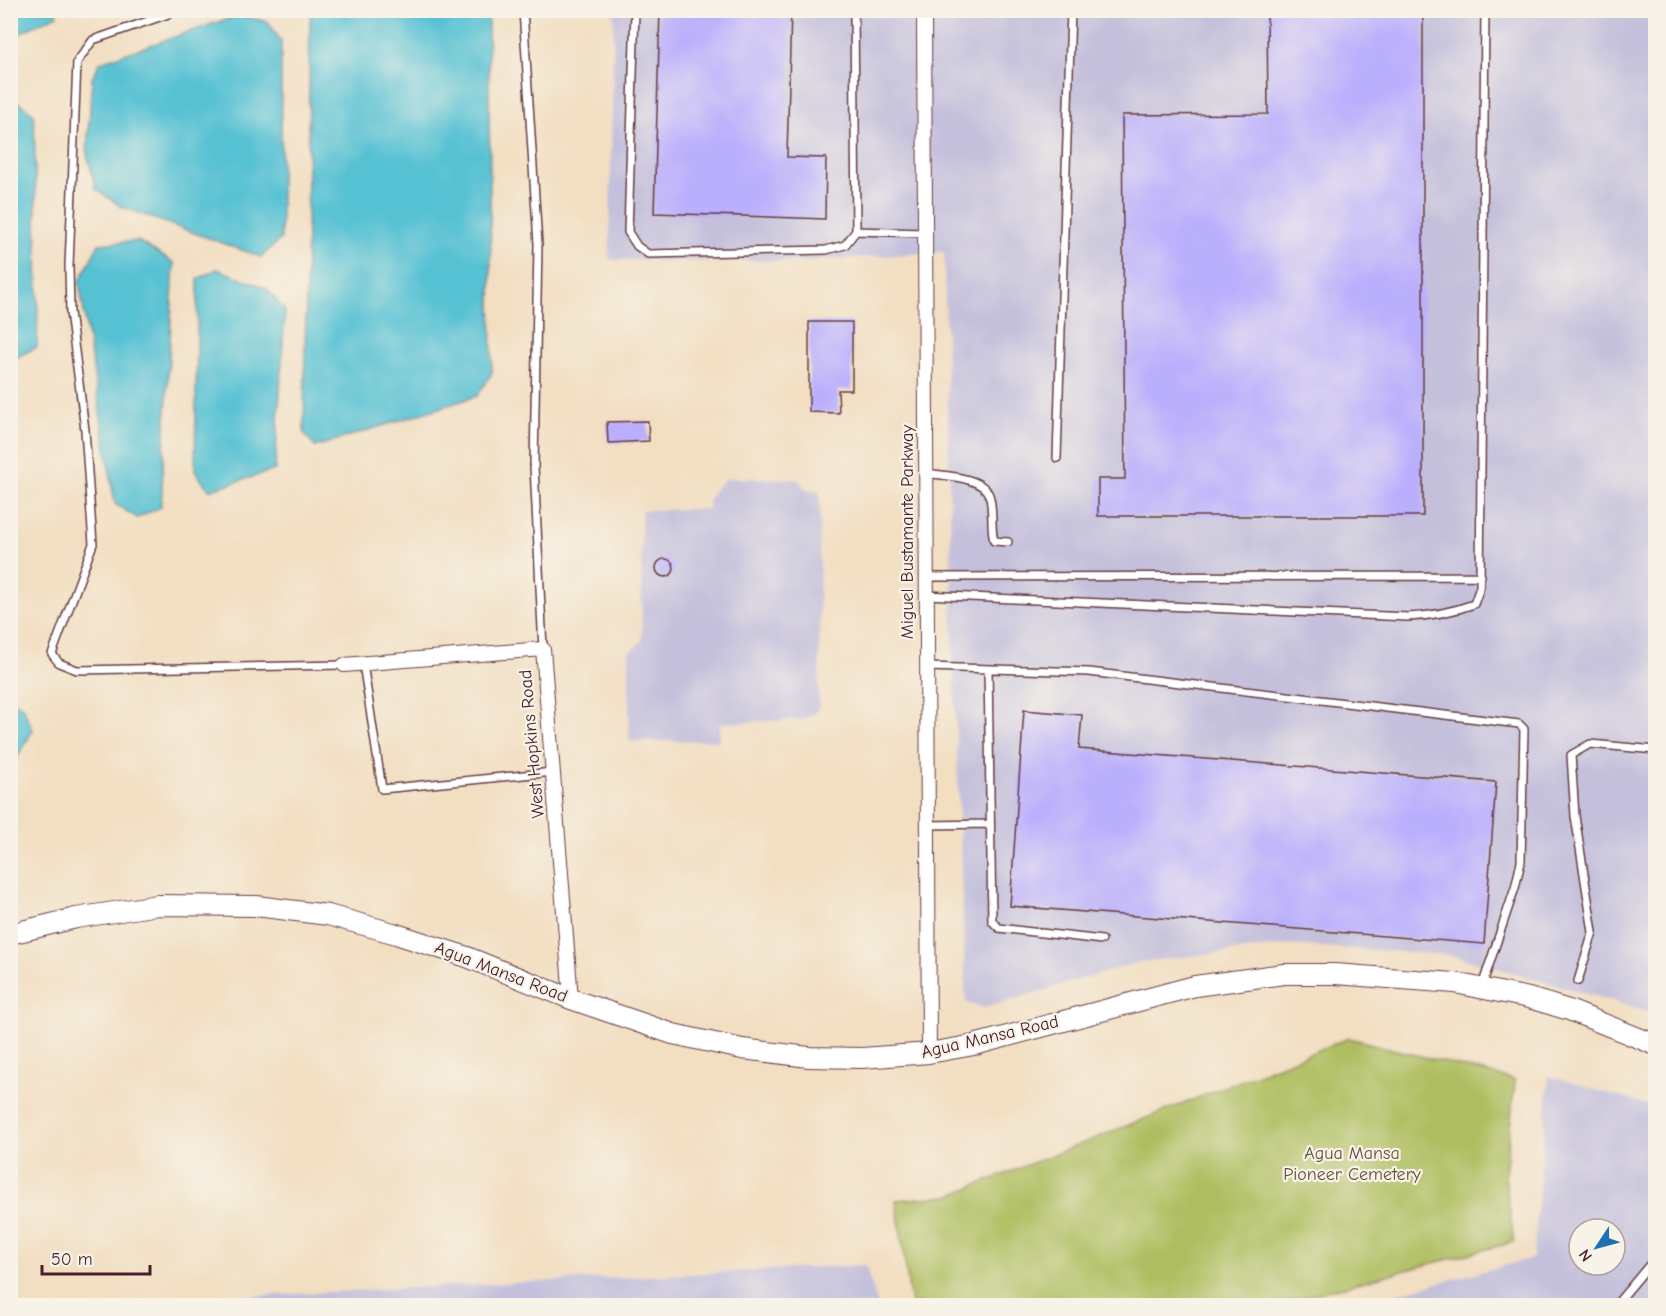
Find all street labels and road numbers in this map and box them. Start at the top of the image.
street label: Miguel Bustamante Parkway [897,424,918,639]
street label: West Hopkins Road [515,669,549,819]
street label: Agua Mansa Road [432,937,570,1007]
street label: Agua Mansa Road [919,1011,1061,1063]

